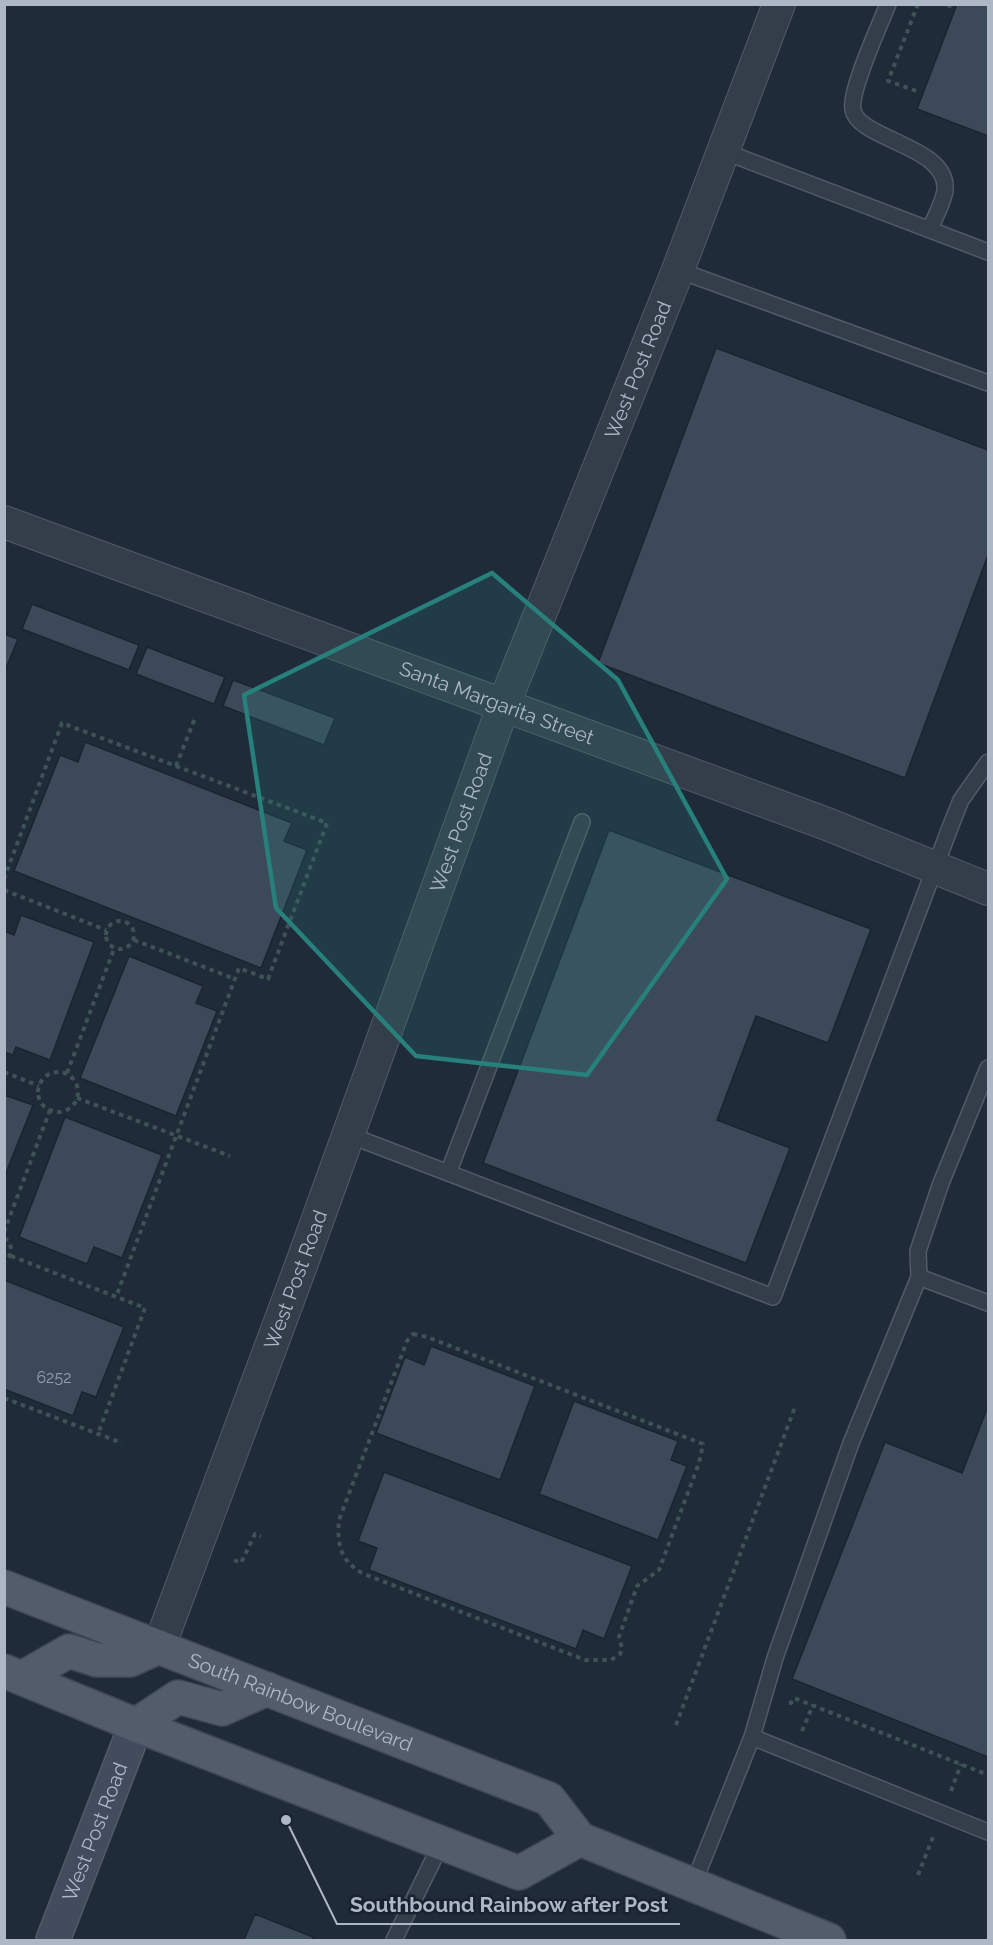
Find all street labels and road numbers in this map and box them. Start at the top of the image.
street label: West Post Road [600,298,676,442]
street label: Santa Margarita Street [396,656,598,750]
street label: West Post Road [425,750,497,896]
street label: West Post Road [259,1207,332,1352]
street label: South Rainbow Boulevard [185,1648,416,1757]
street label: West Post Road [57,1759,132,1904]

